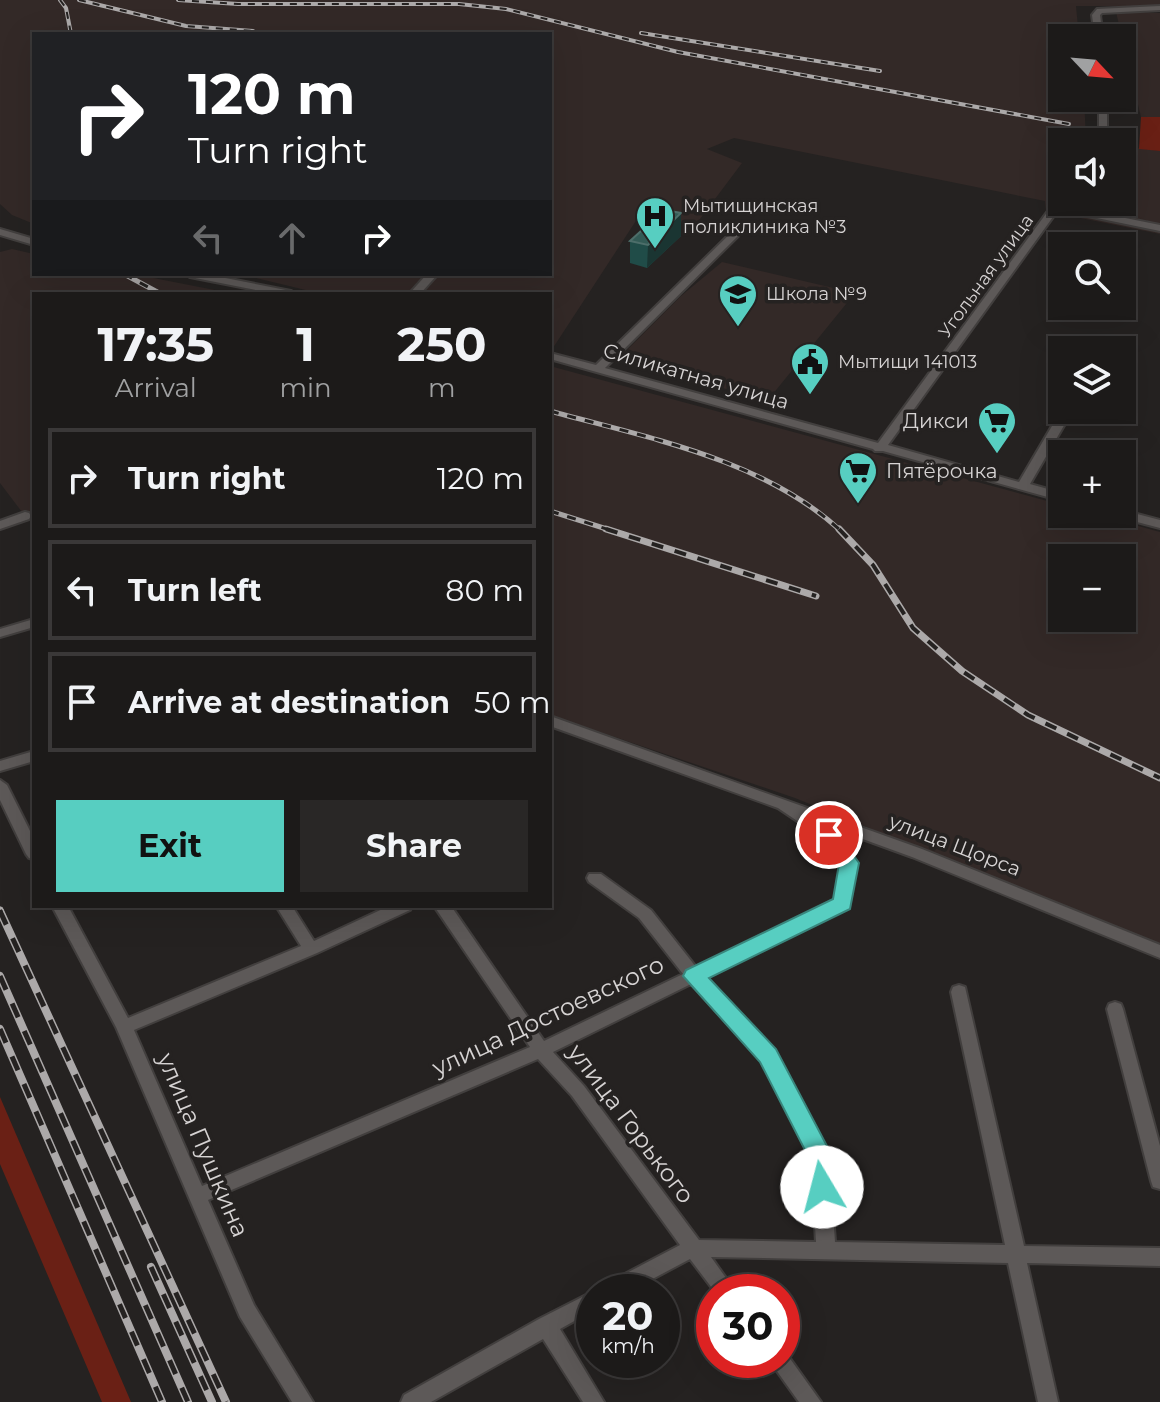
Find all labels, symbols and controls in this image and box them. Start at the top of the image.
north arrow [1048,24,1136,112]
map controls [1048,24,1136,632]
text: 120 m [188,60,356,128]
icon: right [56,64,160,168]
text: Turn right [188,128,368,172]
button: sound [1048,128,1136,216]
hospital icon: Мытищинская поликлиника №3 [634,195,676,250]
place label: Мытищинская поликлиника №3 [683,195,846,238]
street label: Угольная улица [934,210,1038,342]
icon: left [186,216,230,260]
icon: ahead [270,216,314,260]
icon: right [354,216,398,260]
button: search [1048,232,1136,320]
school or university icon: Школа №9 [717,273,759,328]
place label: Школа №9 [766,283,867,305]
text: 17:35 [97,315,214,373]
text: 1 [296,315,315,373]
text: 250 [397,315,487,373]
button: layers [1048,336,1136,424]
street label: Силикатная улица [600,338,792,414]
public building icon: Мытищи 141013 [789,341,831,396]
place label: Мытищи 141013 [838,351,977,373]
text: Arrival [115,372,197,404]
text: min [280,372,332,404]
text: m [428,372,456,404]
supermarket icon: Дикси [976,400,1018,455]
place label: Дикси [903,409,969,433]
button: + [1048,440,1136,528]
supermarket icon: Пятёрочка [837,450,879,505]
icon: right [60,456,104,500]
place label: Пятёрочка [886,459,997,483]
text: Turn right [128,460,285,497]
text: 120 m [437,460,524,497]
button: − [1048,544,1136,632]
icon: left [60,568,104,612]
text: Turn left [128,572,261,609]
text: 80 m [445,572,524,609]
icon: arrive [60,680,104,724]
text: Arrive at destination [128,684,450,721]
text: 50 m [474,684,551,721]
button: Exit [56,800,284,892]
button: Share [300,800,528,892]
pin [795,801,863,869]
street label: улица Щорса [885,809,1024,881]
icon: arrive [807,813,851,857]
street label: улица Достоевского [426,949,668,1082]
street label: улица Горького [561,1037,701,1209]
street label: улица Пушкина [151,1047,255,1241]
position arrow [780,1145,864,1229]
speed limit sign: 30 [696,1274,800,1378]
text: 20 [603,1291,653,1340]
text: km/h [601,1334,655,1358]

